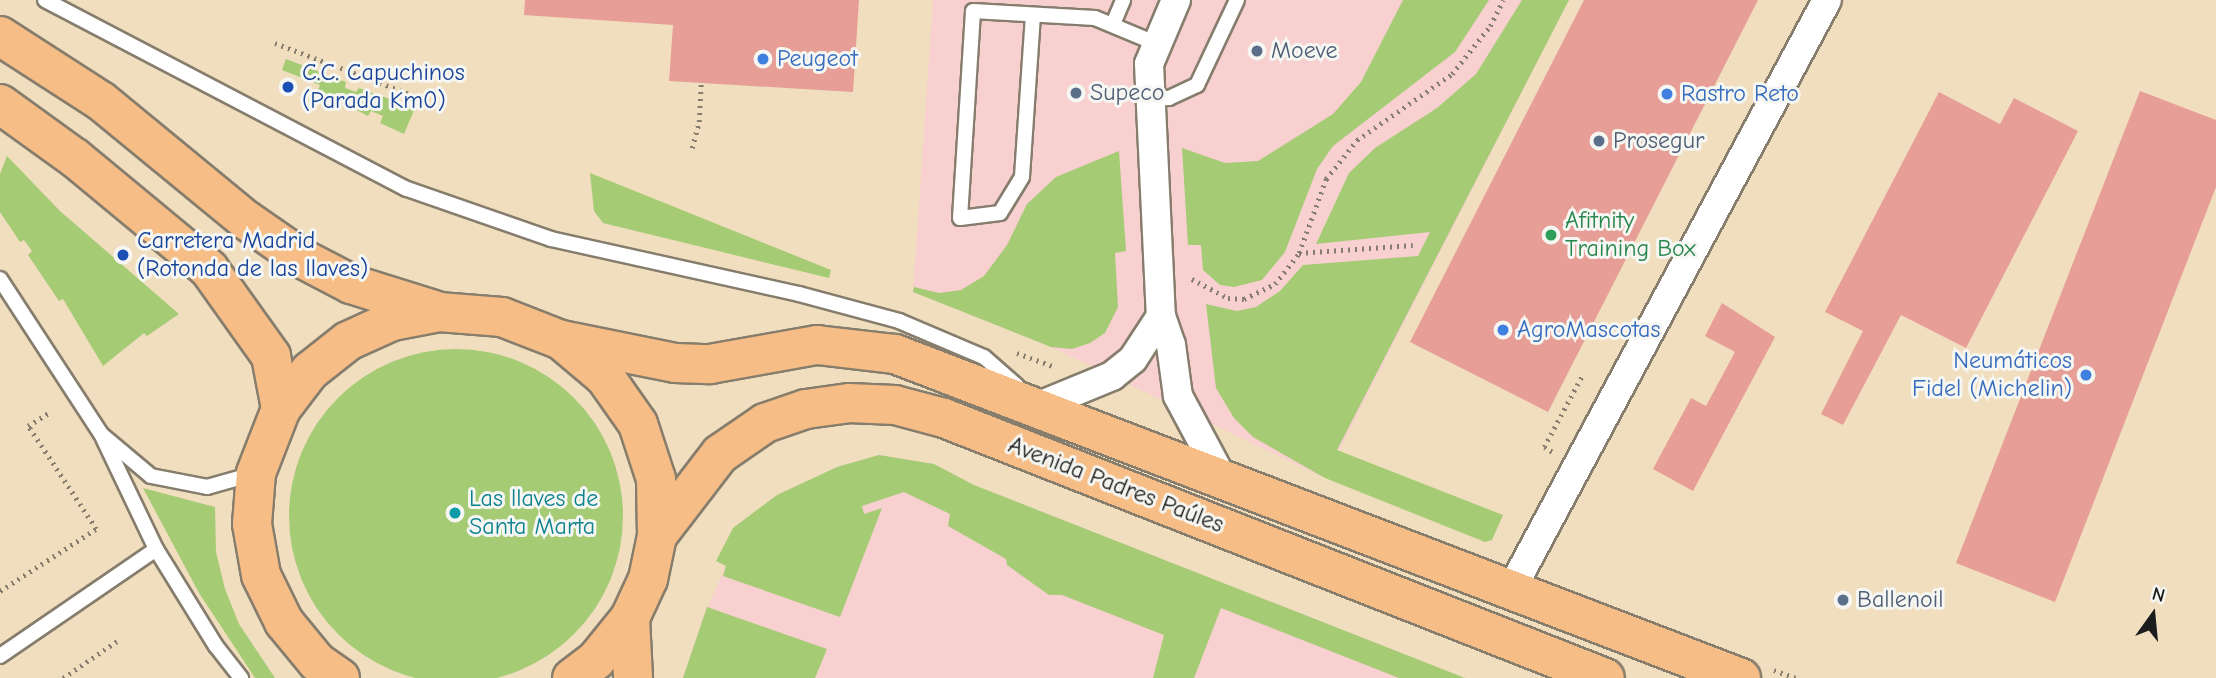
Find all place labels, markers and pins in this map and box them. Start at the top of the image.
place label: Moeve [1271,37,1337,65]
marker: Moeve [1249,43,1265,59]
place label: Peugeot [777,45,858,73]
marker: Peugeot [755,51,771,67]
place label: C.C. Capuchinos (Parada Km0) [302,59,465,115]
marker: C.C. Capuchinos (Parada Km0) [280,79,296,95]
place label: Supeco [1090,79,1165,107]
place label: Rastro Reto [1681,80,1799,108]
marker: Supeco [1068,85,1084,101]
marker: Rastro Reto [1659,86,1675,102]
place label: Prosegur [1613,127,1705,155]
marker: Prosegur [1591,133,1607,149]
place label: Afitnity Training Box [1565,207,1695,263]
place label: Carretera Madrid (Rotonda de las llaves) [137,227,368,283]
marker: Afitnity Training Box [1543,227,1559,243]
marker: Carretera Madrid (Rotonda de las llaves) [115,247,131,263]
place label: AgroMascotas [1517,316,1660,344]
marker: AgroMascotas [1495,322,1511,338]
place label: Neumáticos Fidel (Michelin) [1912,347,2072,403]
marker: Neumáticos Fidel (Michelin) [2078,367,2094,383]
place label: Las llaves de Santa Marta [469,485,598,541]
marker: Las llaves de Santa Marta [447,505,463,521]
place label: Ballenoil [1857,586,1943,614]
marker: Ballenoil [1835,592,1851,608]

